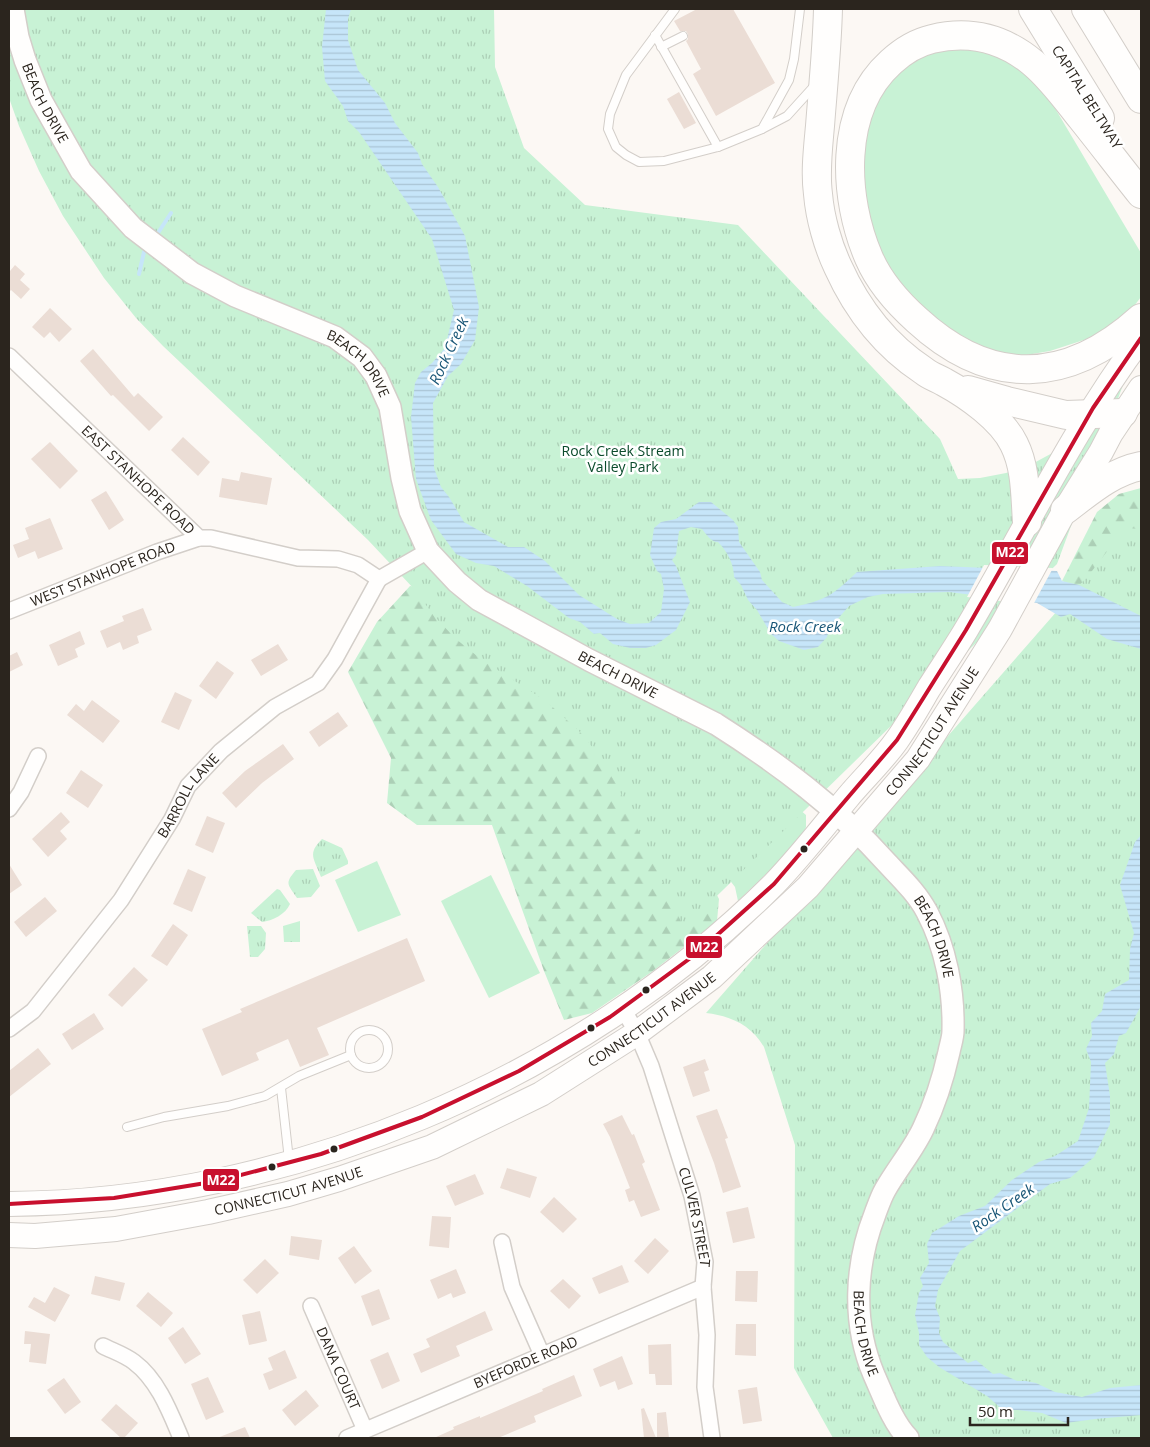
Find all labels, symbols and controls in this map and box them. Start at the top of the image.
street label: CAPITAL BELTWAY [1048,41,1127,152]
street label: BEACH DRIVE [18,60,73,146]
water label: Rock Creek [424,313,473,387]
street label: BEACH DRIVE [324,325,394,400]
street label: EAST STANHOPE ROAD [78,421,199,538]
park label: Rock Creek Stream Valley Park [561,441,685,476]
street label: WEST STANHOPE ROAD [27,537,178,611]
line badge: M22 [991,541,1029,565]
text: M22 [995,542,1025,561]
water label: Rock Creek [769,616,842,636]
street label: BEACH DRIVE [575,646,662,702]
street label: CONNECTICUT AVENUE [881,663,983,800]
street label: BARROLL LANE [152,749,223,841]
unlabelled marker [799,844,809,854]
street label: BEACH DRIVE [910,891,959,979]
line badge: M22 [685,935,723,959]
text: M22 [689,937,719,956]
street label: CONNECTICUT AVENUE [584,967,719,1071]
unlabelled marker [641,985,651,995]
unlabelled marker [586,1023,596,1033]
unlabelled marker [329,1144,339,1154]
street label: CONNECTICUT AVENUE [212,1162,365,1219]
unlabelled marker [267,1162,277,1172]
street label: CULVER STREET [674,1164,715,1268]
line badge: M22 [202,1168,240,1192]
text: M22 [206,1170,236,1189]
water label: Rock Creek [967,1178,1038,1236]
street label: BEACH DRIVE [850,1290,883,1379]
street label: DANA COURT [312,1324,365,1413]
street label: BYEFORDE ROAD [470,1331,580,1392]
scale bar [970,1394,1068,1426]
text: 50 m [978,1401,1013,1421]

